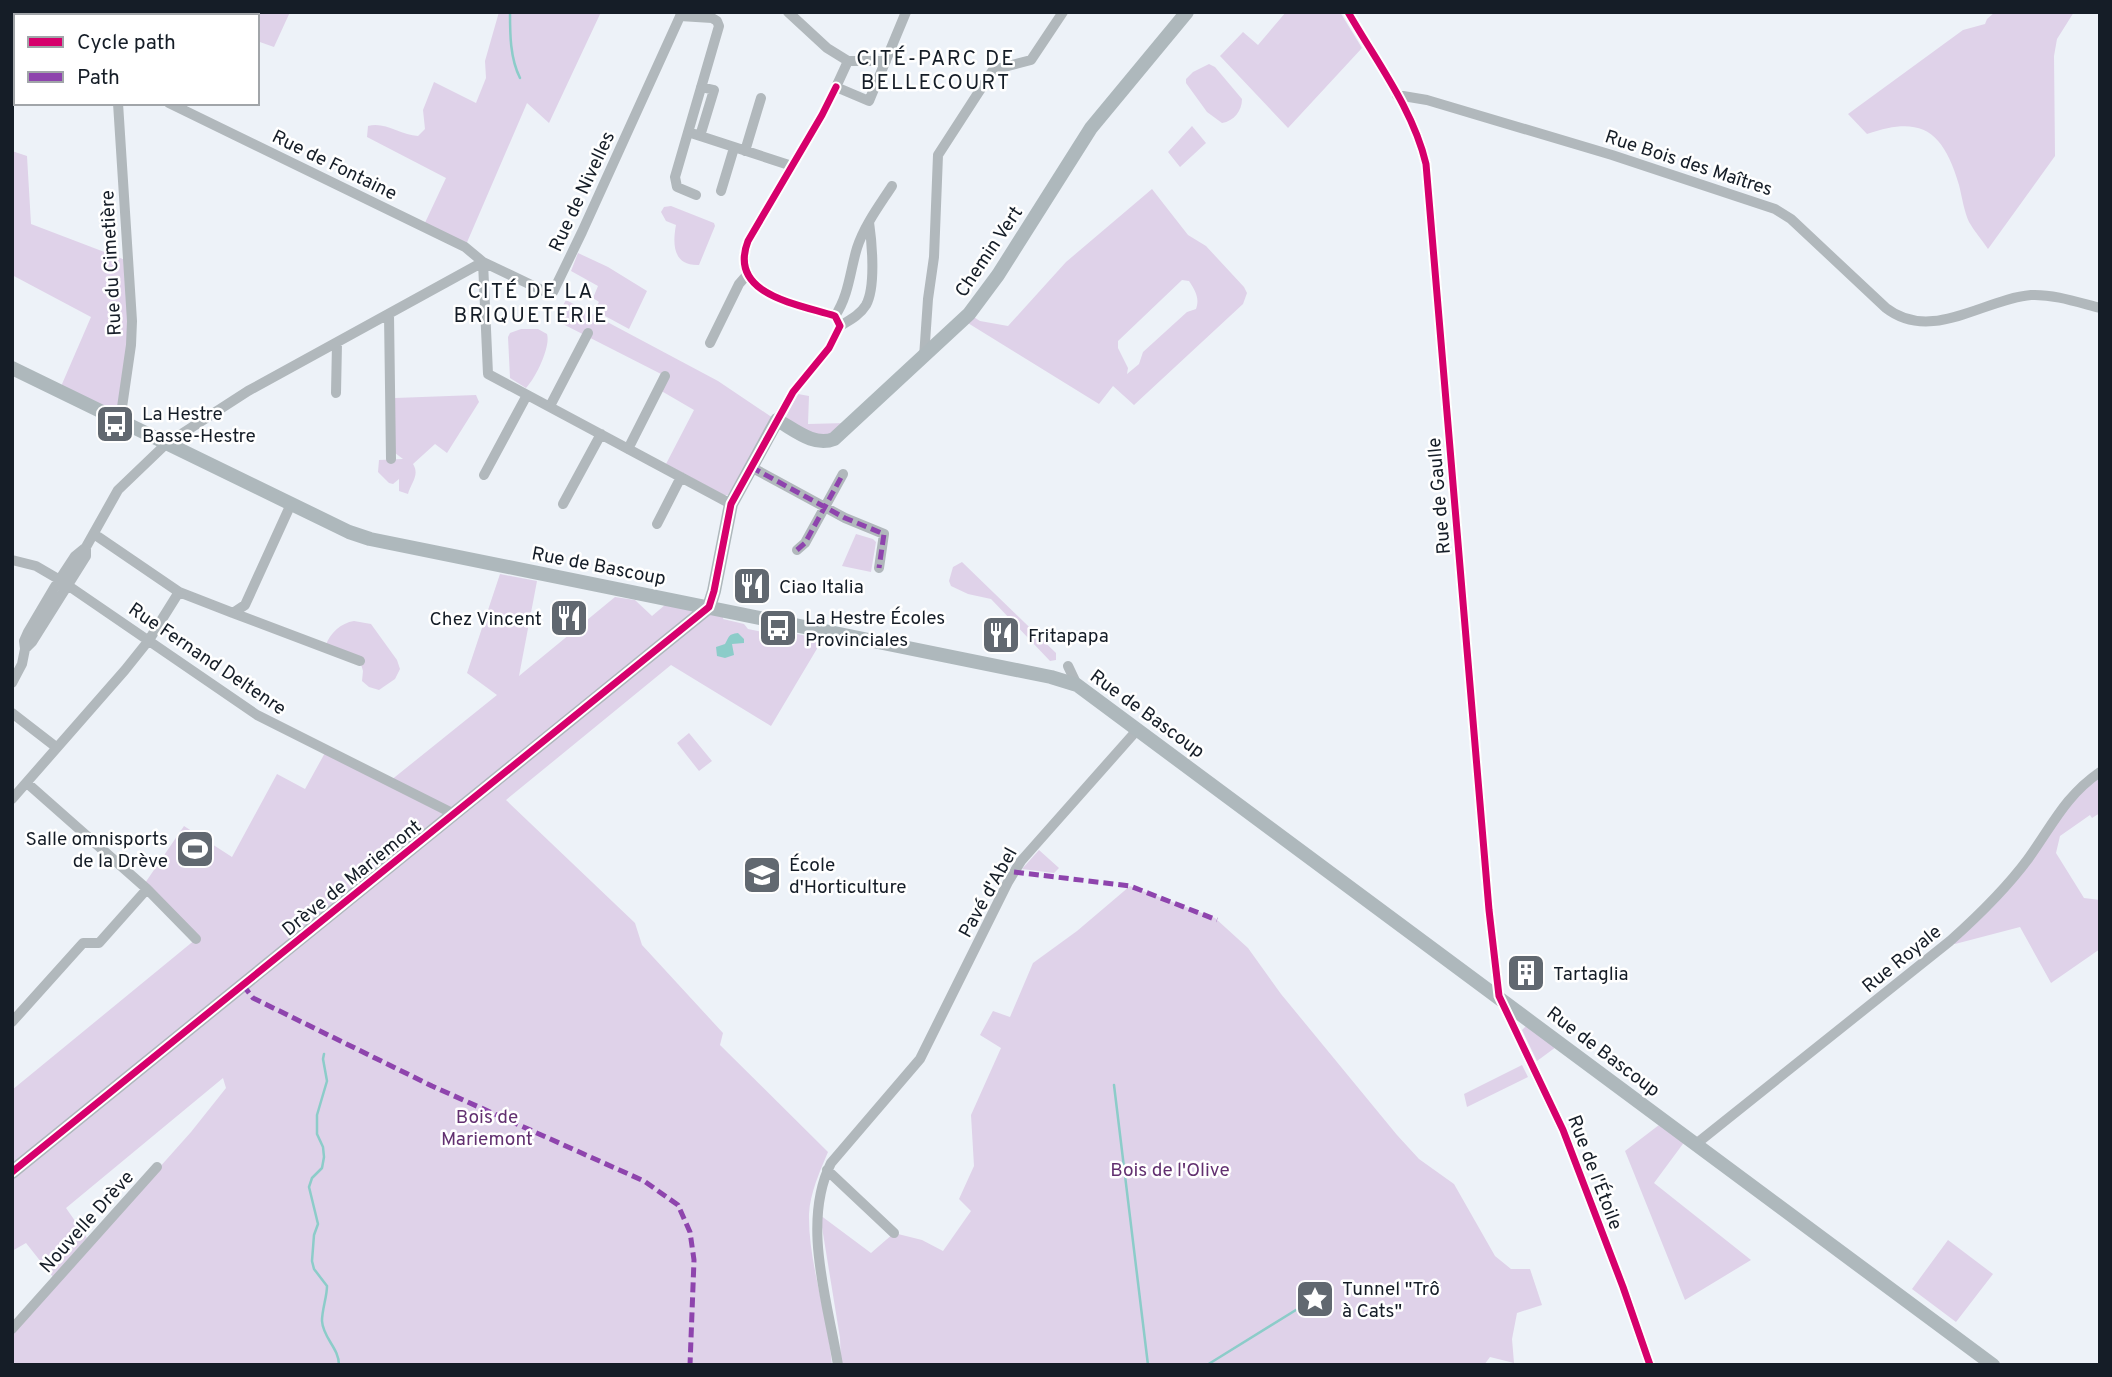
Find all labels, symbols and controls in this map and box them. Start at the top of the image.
legend [14,14,259,105]
text: Cycle path [77,30,176,57]
district label: CITÉ-PARC DE BELLECOURT [856,45,1016,97]
text: Path [77,65,120,92]
street label: Rue de Fontaine [268,125,401,206]
street label: Rue Bois des Maîtres [1601,125,1775,202]
street label: Rue de Nivelles [544,128,621,256]
street label: Rue du Cimetière [96,189,128,336]
street label: Chemin Vert [950,202,1029,302]
district label: CITÉ DE LA BRIQUETERIE [454,278,608,330]
bus stop icon: La Hestre Basse-Hestre [94,403,136,445]
place label: La Hestre Basse-Hestre [142,403,256,449]
street label: Rue de Gaulle [1423,437,1457,555]
street label: Rue de Bascoup [529,542,668,592]
restaurant icon: Ciao Italia [731,565,773,607]
place label: Ciao Italia [779,576,864,600]
restaurant icon: Chez Vincent [548,597,590,639]
street label: Rue Fernand Deltenre [123,598,290,721]
place label: La Hestre Écoles Provinciales [805,606,945,653]
bus stop icon: La Hestre Écoles Provinciales [757,607,799,649]
place label: Chez Vincent [430,608,542,632]
restaurant icon: Fritapapa [980,614,1022,656]
place label: Fritapapa [1028,625,1109,649]
street label: Rue de Bascoup [1085,665,1209,764]
street label: Drève de Mariemont [278,815,427,942]
place label: Salle omnisports de la Drève [26,828,168,874]
sports icon: Salle omnisports de la Drève [174,828,216,870]
street label: Pavé d'Abel [954,844,1023,942]
place label: École d'Horticulture [789,853,907,900]
school or university icon: École d'Horticulture [741,854,783,896]
street label: Rue Royale [1858,920,1947,999]
building icon: Tartaglia [1505,952,1547,994]
place label: Tartaglia [1553,963,1629,987]
street label: Rue de Bascoup [1541,1002,1664,1103]
park label: Bois de Mariemont [441,1106,533,1152]
street label: Rue de l'Étoile [1561,1112,1628,1233]
park label: Bois de l'Olive [1110,1159,1230,1183]
street label: Nouvelle Drève [35,1166,140,1279]
place icon: Tunnel "Trô à Cats" [1294,1278,1336,1320]
place label: Tunnel "Trô à Cats" [1342,1278,1440,1324]

